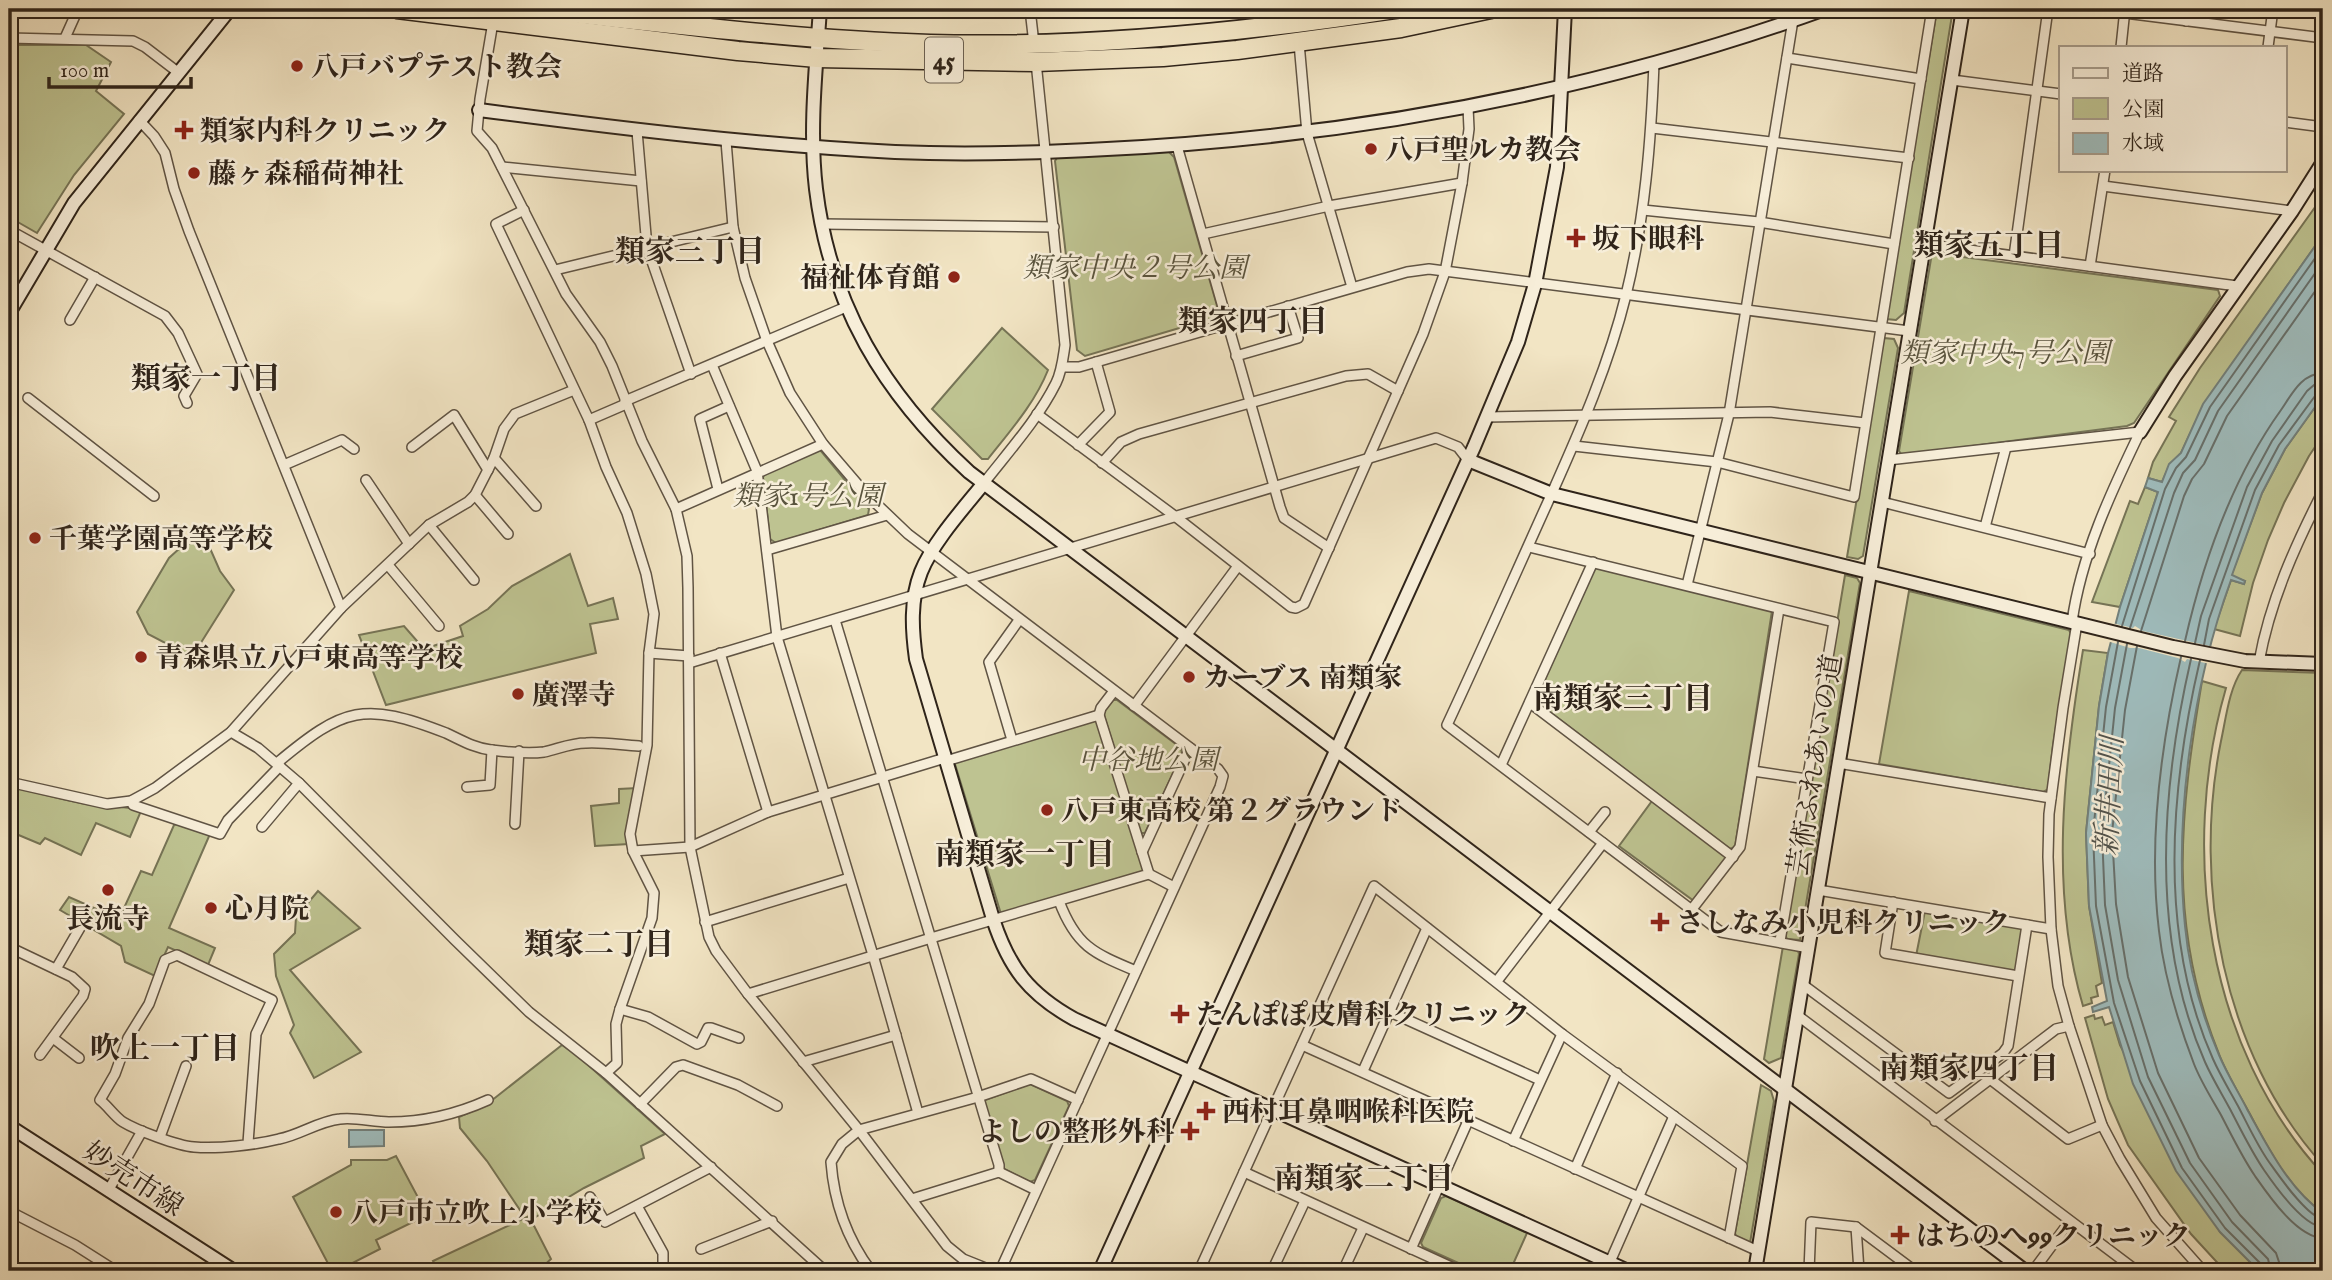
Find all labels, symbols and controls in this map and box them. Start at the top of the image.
road number: 45 [925,38,963,82]
scale bar [49,46,191,90]
legend [2059,46,2286,172]
place label: 八戸バプテスト教会 [311,51,562,86]
text: 100 m [60,58,109,85]
marker: 八戸バプテスト教会 [289,58,305,74]
text: 道路 [2122,61,2164,88]
text: 公園 [2122,97,2164,124]
place label: 類家内科クリニック [200,115,450,150]
marker: 類家内科クリニック [174,120,194,140]
text: 水域 [2122,131,2164,158]
place label: 八戸聖ルカ教会 [1385,134,1581,169]
marker: 八戸聖ルカ教会 [1363,141,1379,157]
place label: 藤ヶ森稲荷神社 [208,158,404,193]
marker: 藤ヶ森稲荷神社 [186,165,202,181]
place label: 坂下眼科 [1592,223,1705,258]
marker: 坂下眼科 [1566,228,1586,248]
district label: 類家五丁目 [1914,228,2064,266]
district label: 類家三丁目 [615,234,765,272]
park label: 類家中央２号公園 [1023,252,1251,287]
place label: 福祉体育館 [800,262,940,297]
marker: 福祉体育館 [946,269,962,285]
district label: 類家四丁目 [1178,304,1328,342]
park label: 類家中央7号公園 [1901,337,2113,372]
district label: 類家一丁目 [131,361,281,399]
park label: 類家1号公園 [733,480,887,515]
place label: 千葉学園高等学校 [49,523,273,558]
marker: 千葉学園高等学校 [27,530,43,546]
place label: 青森県立八戸東高等学校 [155,642,463,677]
marker: 青森県立八戸東高等学校 [133,649,149,665]
street label: 芸術ふれあいの道 [1782,652,1851,879]
place label: カーブス 南類家 [1203,662,1403,697]
marker: カーブス 南類家 [1181,669,1197,685]
place label: 廣澤寺 [532,679,616,714]
district label: 南類家三丁目 [1533,681,1713,719]
marker: 廣澤寺 [510,686,526,702]
water label: 新井田川 [2089,732,2133,857]
park label: 中谷地公園 [1078,744,1222,779]
place label: 八戸東高校 第２グラウンド [1061,795,1403,830]
marker: 八戸東高校 第２グラウンド [1039,802,1055,818]
district label: 南類家一丁目 [935,837,1115,875]
marker: 長流寺 [100,882,116,898]
place label: 心月院 [225,893,309,928]
marker: 心月院 [203,900,219,916]
place label: 長流寺 [66,903,150,938]
place label: さしなみ小児科クリニック [1676,907,2010,942]
marker: さしなみ小児科クリニック [1650,912,1670,932]
district label: 類家二丁目 [524,927,674,965]
place label: たんぽぽ皮膚科クリニック [1196,999,1530,1034]
marker: たんぽぽ皮膚科クリニック [1170,1004,1190,1024]
district label: 吹上一丁目 [90,1031,240,1069]
district label: 南類家四丁目 [1879,1051,2059,1089]
place label: 西村耳鼻咽喉科医院 [1222,1096,1474,1131]
marker: 西村耳鼻咽喉科医院 [1196,1101,1216,1121]
place label: よしの整形外科 [978,1116,1175,1151]
marker: よしの整形外科 [1180,1121,1200,1141]
street label: 妙売市線 [76,1135,189,1225]
district label: 南類家二丁目 [1274,1161,1454,1199]
place label: 八戸市立吹上小学校 [350,1197,602,1232]
marker: 八戸市立吹上小学校 [328,1204,344,1220]
place label: はちのへ99クリニック [1916,1220,2191,1255]
marker: はちのへ99クリニック [1890,1225,1910,1245]

